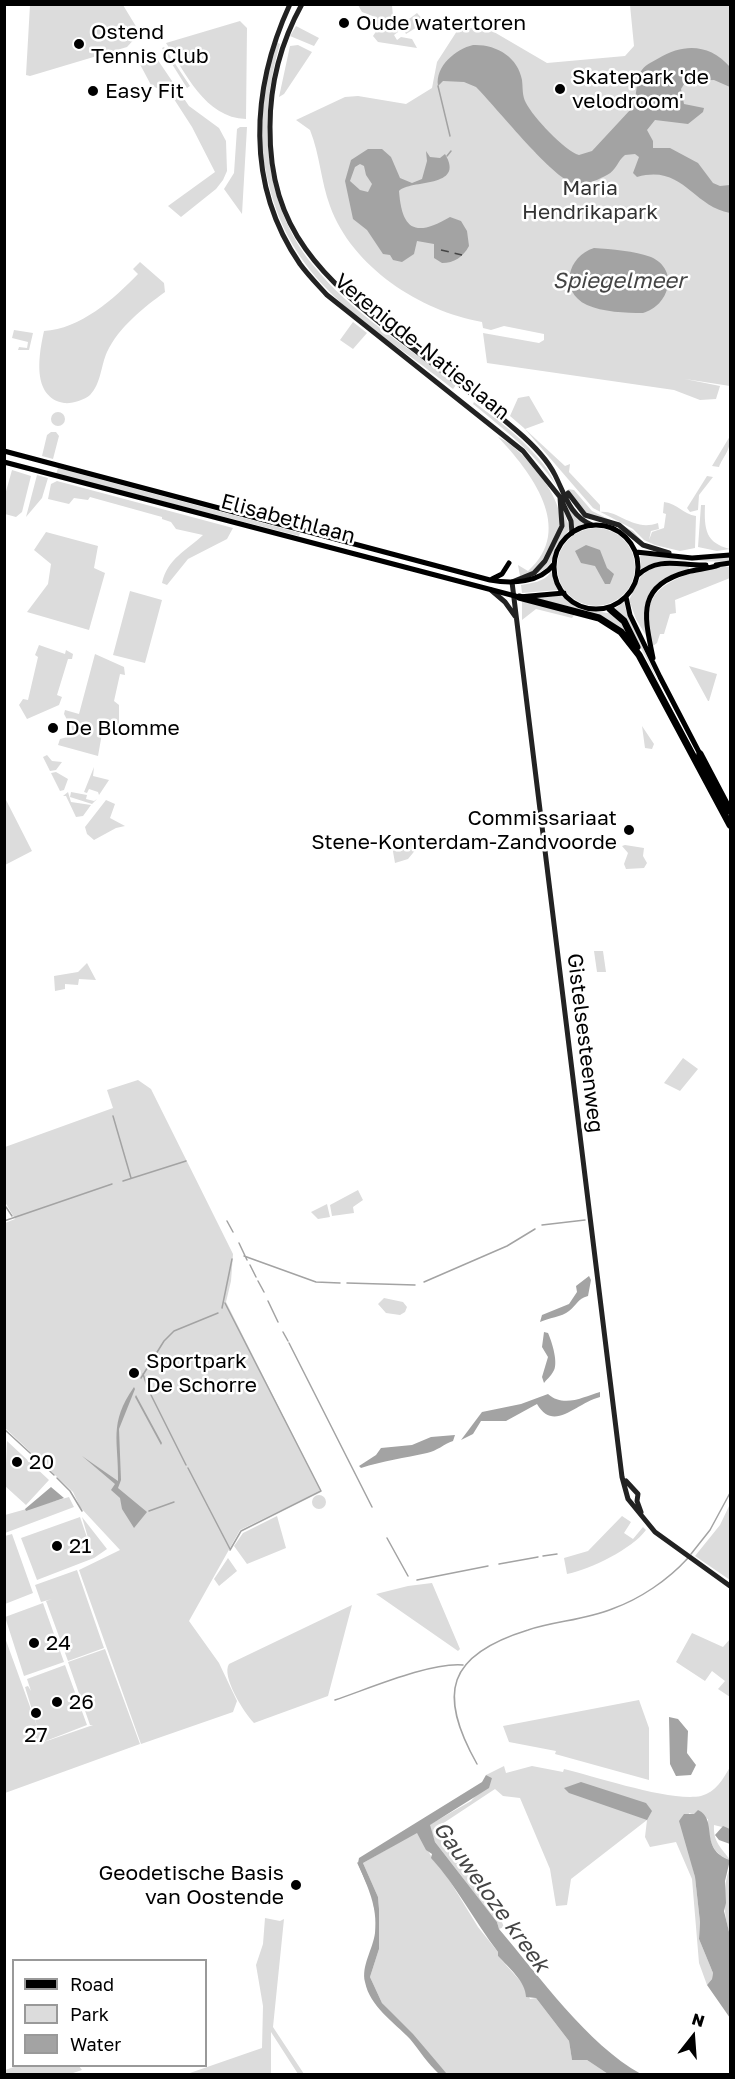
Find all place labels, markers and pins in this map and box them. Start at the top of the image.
place label: Oude watertoren [356,10,526,36]
marker: Oude watertoren [337,16,351,30]
place label: Ostend Tennis Club [91,19,209,69]
marker: Ostend Tennis Club [72,37,86,51]
place label: Skatepark 'de velodroom' [572,64,709,114]
place label: Easy Fit [105,78,184,104]
marker: Skatepark 'de velodroom' [553,82,567,96]
marker: Easy Fit [86,84,100,98]
place label: De Blomme [65,715,180,741]
marker: De Blomme [46,721,60,735]
place label: Commissariaat Stene-Konterdam-Zandvoorde [311,805,617,855]
marker: Commissariaat Stene-Konterdam-Zandvoorde [622,823,636,837]
place label: Sportpark De Schorre [146,1348,257,1398]
marker: Sportpark De Schorre [127,1366,141,1380]
place label: 20 [29,1449,54,1475]
marker: 20 [10,1455,24,1469]
place label: 21 [69,1533,91,1559]
marker: 21 [50,1539,64,1553]
place label: 24 [46,1630,71,1656]
marker: 24 [27,1636,41,1650]
place label: 26 [69,1689,94,1715]
marker: 26 [50,1695,64,1709]
marker: 27 [29,1706,43,1720]
place label: 27 [24,1722,48,1748]
place label: Geodetische Basis van Oostende [99,1860,284,1910]
marker: Geodetische Basis van Oostende [289,1878,303,1892]

